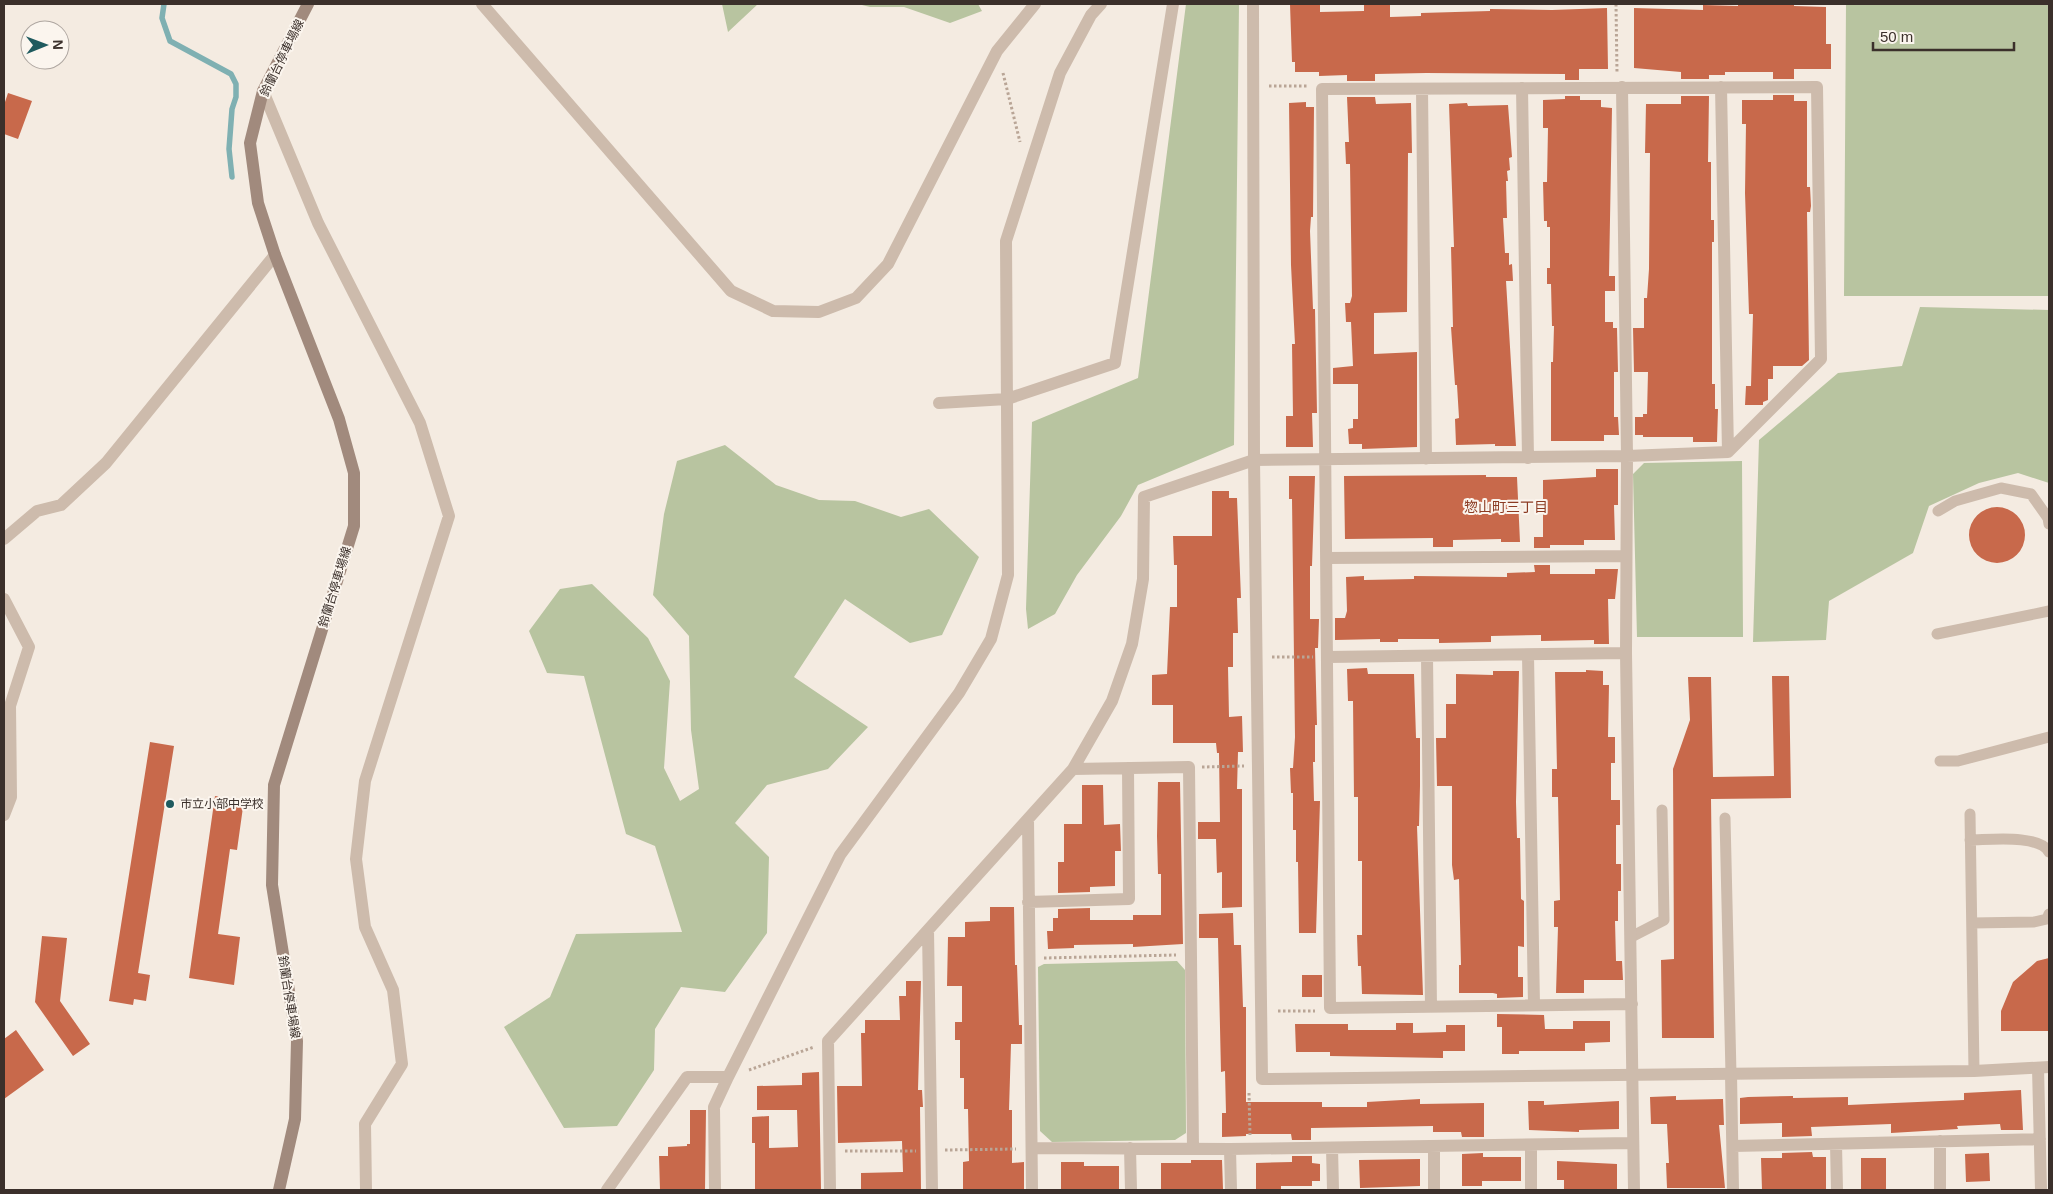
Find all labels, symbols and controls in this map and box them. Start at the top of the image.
street label: 鈴蘭台停車場線 [257,17,307,99]
north arrow [20,20,70,70]
scale bar [1873,20,2014,52]
text: 50 m [1880,28,1913,45]
text: N [50,40,66,50]
district label: 惣山町三丁目 [1464,499,1548,515]
street label: 鈴蘭台停車場線 [316,545,354,629]
place label: 市立小部中学校 [180,797,264,811]
marker: 市立小部中学校 [164,798,176,810]
street label: 鈴蘭台停車場線 [276,954,302,1040]

